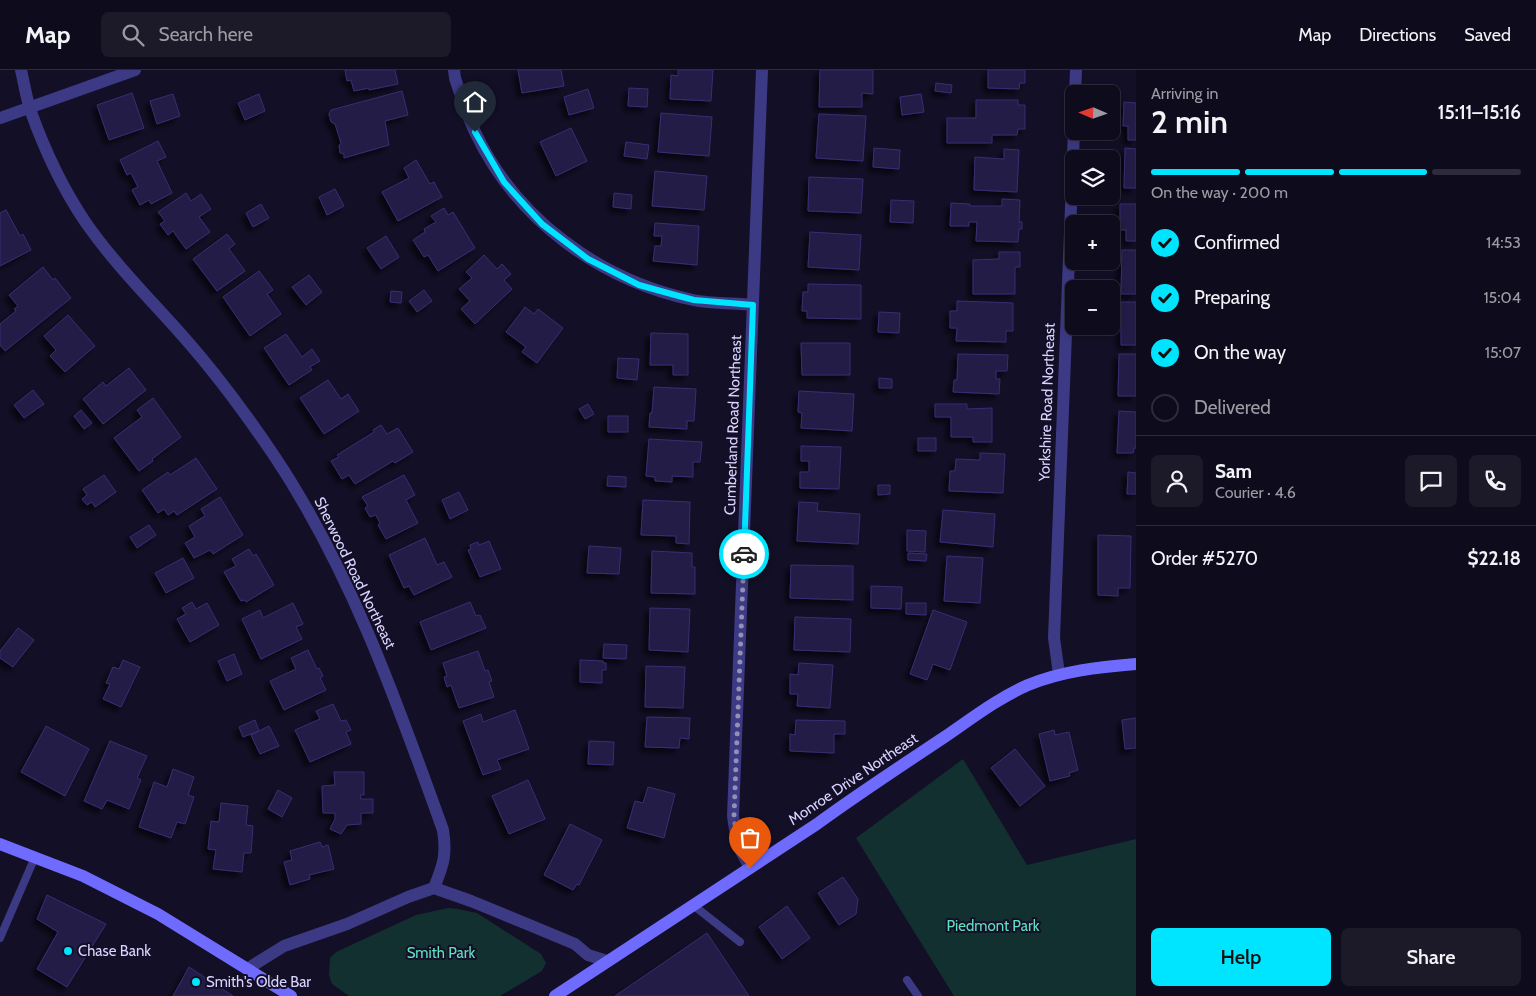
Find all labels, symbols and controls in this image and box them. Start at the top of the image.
search box [101,12,451,57]
text: Map [25,20,71,49]
icon: search [119,21,147,49]
text: Search here [159,23,253,46]
text: Map [1298,24,1331,46]
text: Directions [1359,24,1436,46]
text: Saved [1464,24,1511,46]
pin [454,81,496,132]
text: Arriving in [1151,84,1218,103]
north arrow [1065,85,1120,140]
map controls [1065,85,1120,335]
icon: home [461,88,489,116]
text: 15:11–15:16 [1438,101,1521,124]
text: 2 min [1151,102,1228,141]
button: layers [1065,150,1120,205]
text: On the way · 200 m [1151,183,1288,202]
button: + [1065,215,1120,270]
icon: check [1151,229,1179,257]
text: Confirmed [1194,231,1280,254]
text: 14:53 [1486,233,1521,252]
button: − [1065,280,1120,335]
icon: check [1151,284,1179,312]
text: Preparing [1194,286,1270,309]
text: 15:04 [1483,288,1521,307]
street label: Yorkshire Road Northeast [1035,322,1059,483]
street label: Cumberland Road Northeast [721,335,745,515]
icon: check [1151,339,1179,367]
text: On the way [1194,341,1286,364]
text: 15:07 [1485,343,1521,362]
text: Delivered [1194,396,1271,419]
button: person [1151,455,1203,507]
button: chat [1405,455,1457,507]
button: phone [1469,455,1521,507]
text: Sam [1215,460,1252,483]
text: Courier · 4.6 [1215,483,1296,502]
street label: Sherwood Road Northeast [310,494,400,652]
courier [719,529,769,579]
icon: car [730,540,758,568]
text: Order #5270 [1151,547,1258,570]
text: $22.18 [1468,547,1521,570]
street label: Monroe Drive Northeast [785,729,921,829]
pin [729,817,771,868]
icon: bag [736,824,764,852]
park label: Piedmont Park [947,917,1040,935]
button: Help [1151,928,1331,986]
button: Share [1341,928,1521,986]
place label: Chase Bank [78,942,151,960]
park label: Smith Park [407,944,476,962]
marker: Chase Bank [62,945,74,957]
place label: Smith's Olde Bar [206,973,311,991]
marker: Smith's Olde Bar [190,976,202,988]

